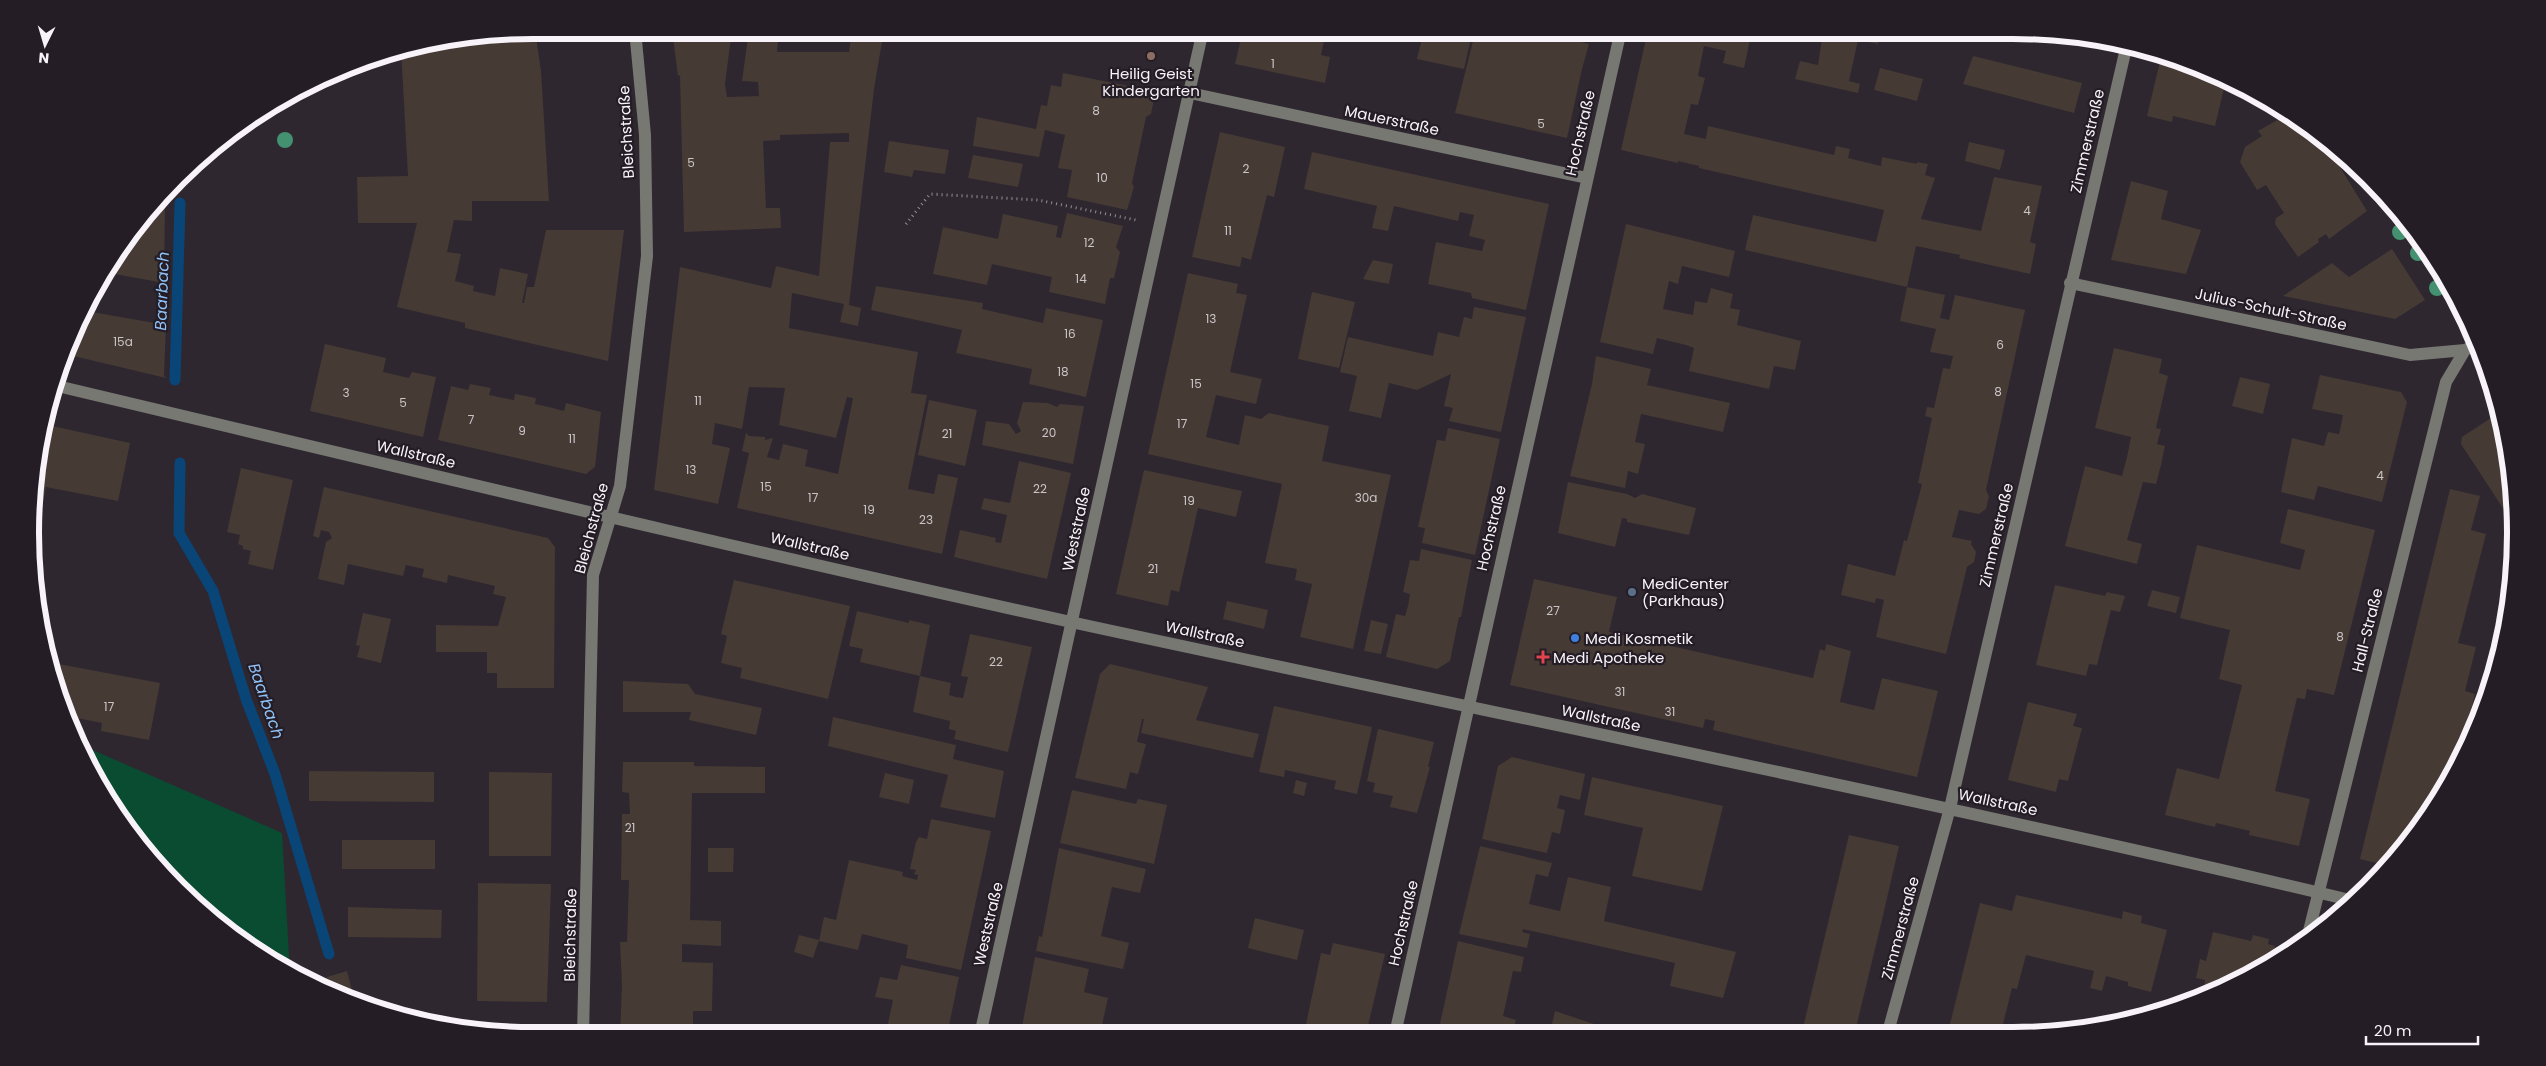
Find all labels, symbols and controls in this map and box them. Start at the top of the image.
north arrow [20,20,70,70]
text: N [38,48,50,68]
marker: Heilig Geist Kindergarten [1145,50,1157,62]
house number: 1 [1271,55,1275,72]
place label: Heilig Geist Kindergarten [1102,63,1200,101]
street label: Bleichstraße [613,85,639,179]
street label: Zimmerstraße [2065,87,2109,195]
street label: Hochstraße [1560,88,1600,178]
street label: Mauerstraße [1343,100,1441,140]
house number: 8 [1092,102,1100,119]
house number: 5 [1537,115,1545,132]
house number: 5 [687,154,695,171]
house number: 2 [1243,160,1250,177]
house number: 10 [1096,169,1108,186]
house number: 4 [2023,202,2031,219]
house number: 11 [1224,222,1232,239]
house number: 12 [1084,234,1094,251]
water label: Baarbach [149,251,175,331]
house number: 14 [1075,270,1087,287]
street label: Julius-Schult-Straße [2193,283,2349,335]
house number: 13 [1206,310,1216,327]
house number: 16 [1064,325,1076,342]
house number: 15a [113,333,133,350]
house number: 6 [1996,336,2004,353]
house number: 18 [1057,363,1069,380]
house number: 15 [1190,375,1202,392]
house number: 8 [1994,383,2002,400]
house number: 3 [342,384,350,401]
house number: 11 [694,392,702,409]
house number: 5 [399,394,407,411]
house number: 7 [468,411,475,428]
house number: 17 [1177,415,1188,432]
house number: 9 [518,422,526,439]
house number: 20 [1042,424,1056,441]
house number: 21 [942,425,952,442]
house number: 11 [568,430,576,447]
street label: Wallstraße [374,435,458,473]
house number: 13 [686,461,696,478]
house number: 4 [2376,467,2384,484]
house number: 15 [760,478,772,495]
street label: Bleichstraße [569,480,613,576]
house number: 22 [1033,480,1047,497]
street label: Zimmerstraße [1974,481,2018,589]
street label: Hochstraße [1471,483,1511,573]
street label: Weststraße [1057,485,1095,573]
house number: 17 [808,489,819,506]
house number: 30a [1355,489,1377,506]
house number: 19 [1183,492,1195,509]
house number: 19 [863,501,875,518]
house number: 23 [919,511,933,528]
street label: Wallstraße [768,527,852,565]
house number: 21 [1148,560,1158,577]
place label: MediCenter (Parkhaus) [1642,573,1729,611]
marker: MediCenter (Parkhaus) [1626,586,1638,598]
street label: Hall-Straße [2346,586,2388,674]
house number: 27 [1546,602,1560,619]
street label: Wallstraße [1163,615,1247,653]
place label: Medi Kosmetik [1585,628,1693,649]
house number: 8 [2336,628,2344,645]
marker: Medi Kosmetik [1569,632,1581,644]
place label: Medi Apotheke [1553,647,1664,668]
marker: Medi Apotheke [1537,651,1549,663]
house number: 22 [989,653,1003,670]
water label: Baarbach [242,660,290,742]
house number: 31 [1615,683,1625,700]
house number: 17 [104,698,115,715]
street label: Wallstraße [1559,699,1643,737]
house number: 31 [1665,703,1675,720]
street label: Wallstraße [1956,783,2040,821]
house number: 21 [625,819,635,836]
street label: Zimmerstraße [1876,874,1924,982]
street label: Hochstraße [1383,878,1423,968]
street label: Weststraße [968,880,1008,968]
street label: Bleichstraße [559,888,581,982]
scale bar [2366,1014,2478,1046]
text: 20 m [2374,1020,2412,1041]

